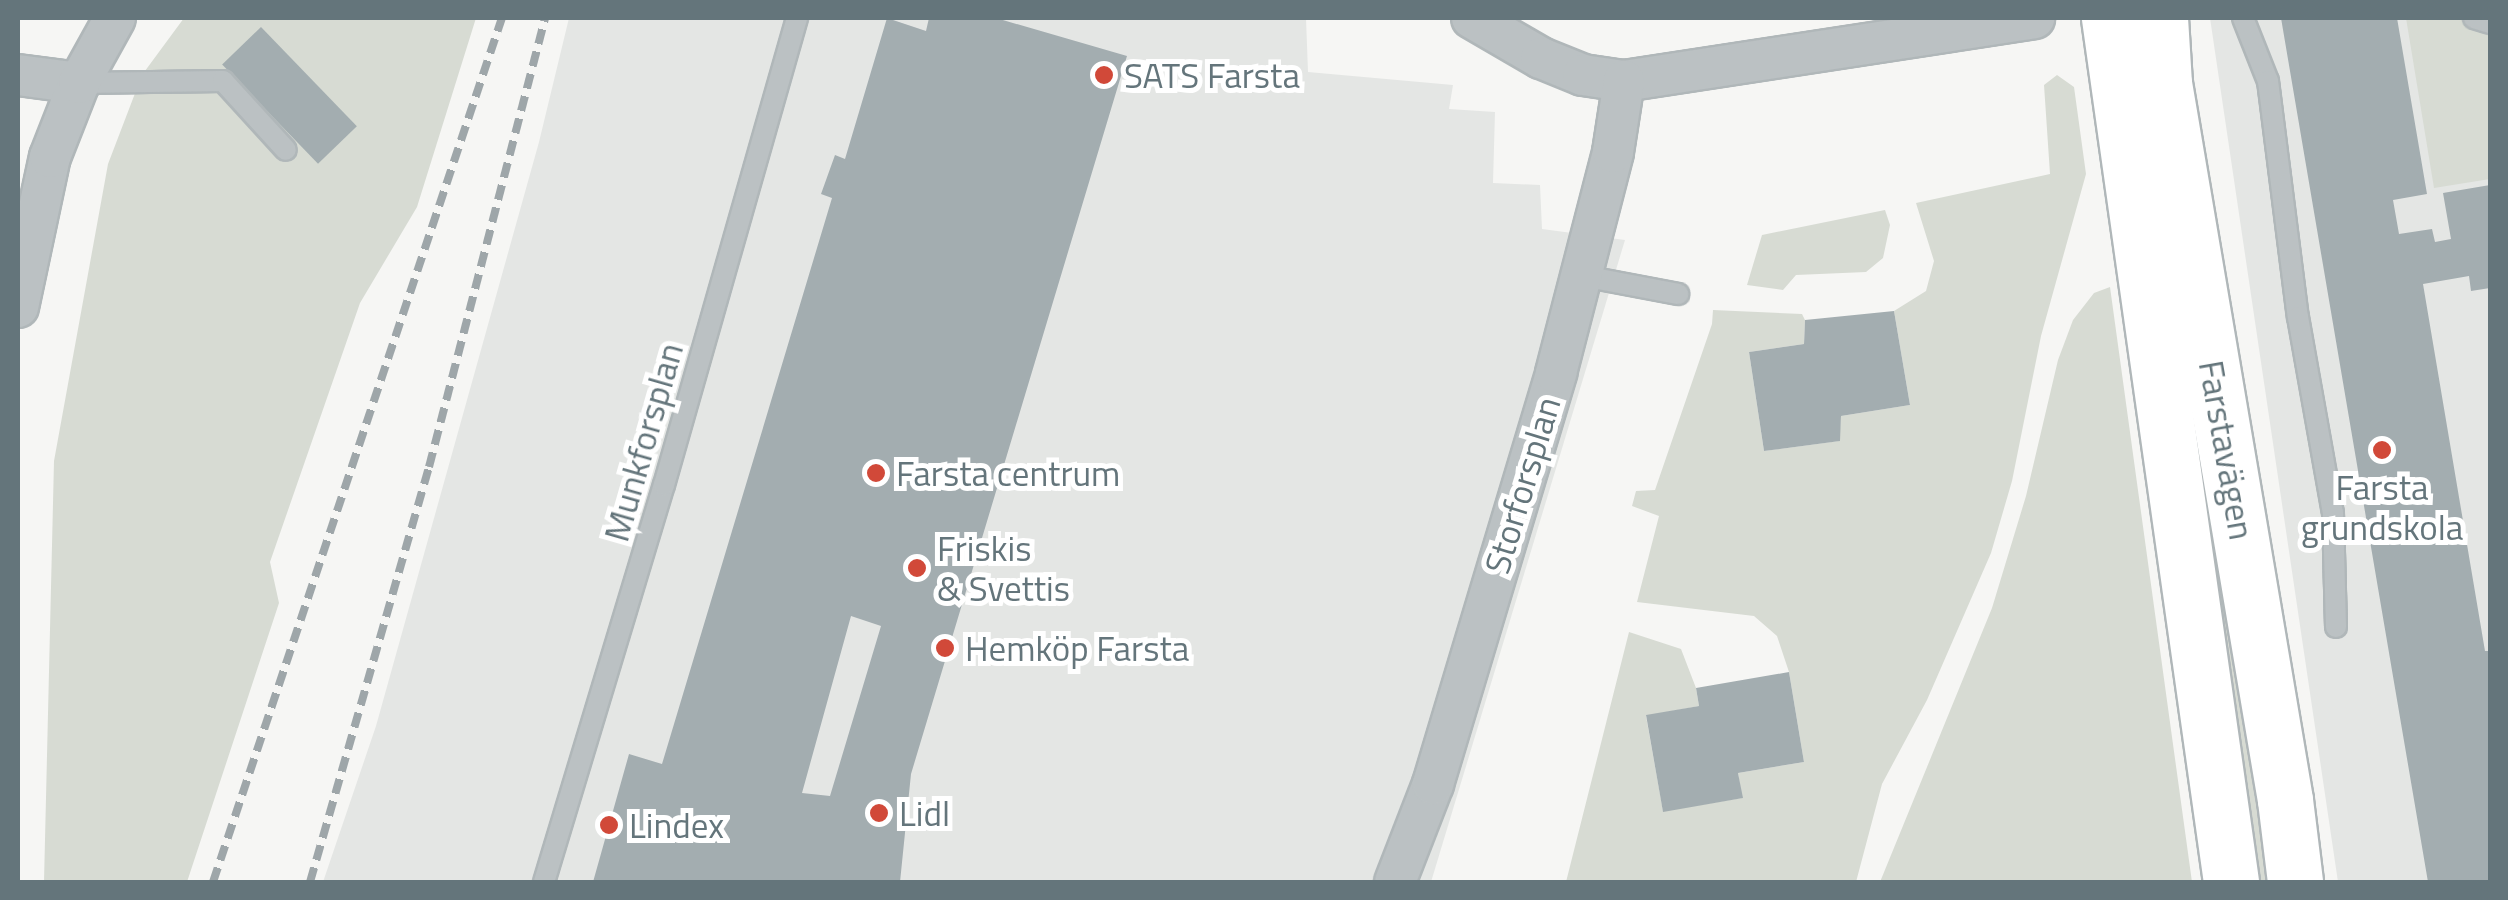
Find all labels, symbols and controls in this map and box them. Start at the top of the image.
place label: SATS Farsta [1124,54,1300,96]
marker: SATS Farsta [1093,64,1115,86]
street label: Munkforsplan [595,338,691,546]
street label: Farstavägen [2191,357,2263,543]
street label: Storforsplan [1475,392,1569,578]
marker: Farsta grundskola [2371,439,2393,461]
place label: Farsta centrum [896,452,1120,494]
marker: Farsta centrum [865,462,887,484]
place label: Farsta grundskola [2301,466,2463,548]
place label: Friskis & Svettis [937,527,1070,609]
marker: Friskis & Svettis [906,557,928,579]
place label: Hemköp Farsta [965,627,1189,669]
marker: Hemköp Farsta [934,637,956,659]
place label: Lidl [899,792,950,834]
marker: Lidl [868,802,890,824]
place label: Lindex [629,804,724,846]
marker: Lindex [598,814,620,836]

